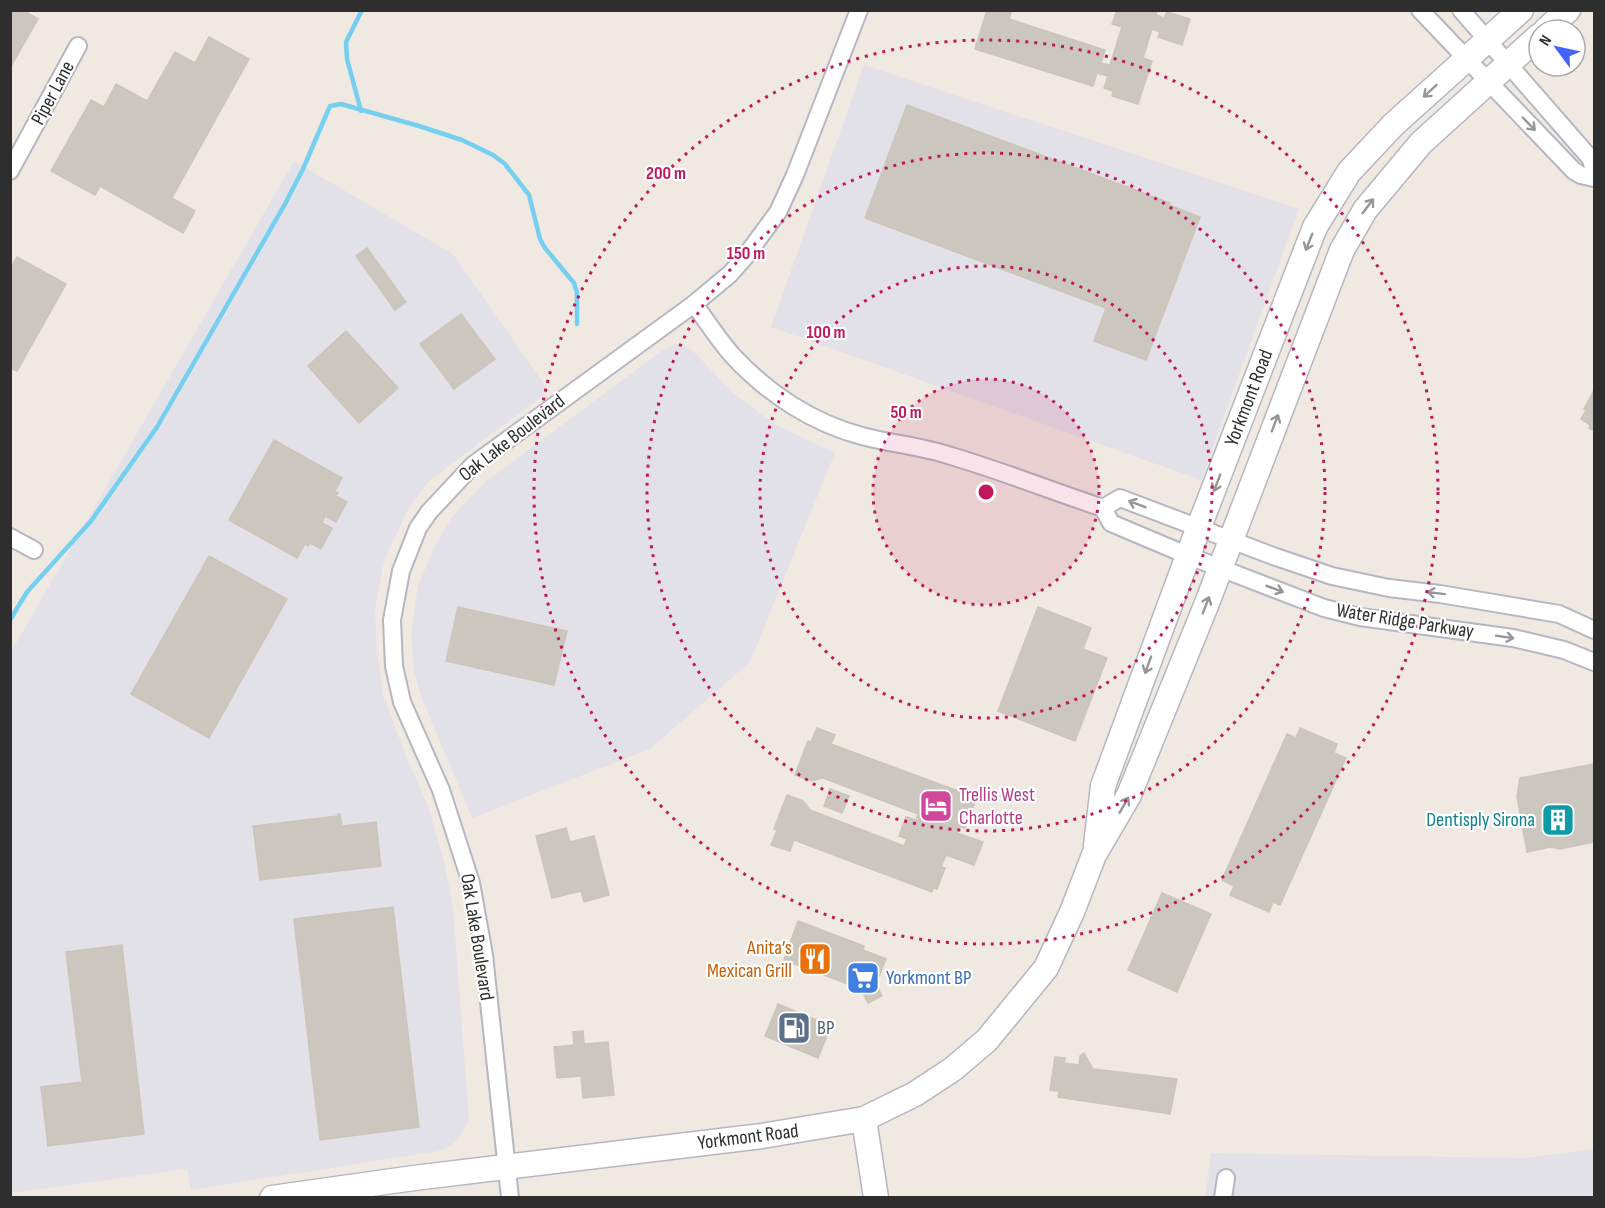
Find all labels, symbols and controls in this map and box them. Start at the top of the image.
north arrow [1527,18,1587,78]
text: N [1535,32,1556,49]
street label: Piper Lane [26,57,80,129]
one-way arrow [1422,84,1437,98]
one-way arrow [1522,117,1536,132]
text: 200 m [646,163,686,184]
one-way arrow [1362,198,1375,214]
one-way arrow [1303,232,1314,250]
text: 150 m [727,243,765,264]
text: 100 m [807,322,846,343]
street label: Yorkmont Road [1220,346,1278,450]
street label: Oak Lake Boulevard [454,389,570,487]
text: 50 m [890,402,922,423]
one-way arrow [1270,414,1281,433]
one-way arrow [1210,473,1221,491]
centre of rings [976,482,996,502]
one-way arrow [1128,498,1146,509]
one-way arrow [1265,584,1283,595]
one-way arrow [1427,588,1447,599]
one-way arrow [1201,596,1212,615]
street label: Water Ridge Parkway [1334,598,1476,644]
one-way arrow [1495,632,1515,643]
one-way arrow [1142,655,1153,674]
place label: Trellis West Charlotte [959,783,1035,830]
hotel icon: Trellis West Charlotte [918,788,954,824]
one-way arrow [1118,797,1130,814]
building icon: Dentisply Sirona [1540,802,1576,838]
place label: Dentisply Sirona [1426,808,1535,832]
street label: Oak Lake Boulevard [455,872,499,1002]
place label: Anita’s Mexican Grill [707,936,792,983]
restaurant icon: Anita’s Mexican Grill [797,941,833,977]
supermarket icon: Yorkmont BP [845,960,881,996]
place label: Yorkmont BP [886,966,971,990]
fuel station icon: BP [776,1010,812,1046]
place label: BP [817,1016,834,1040]
street label: Yorkmont Road [696,1119,800,1155]

